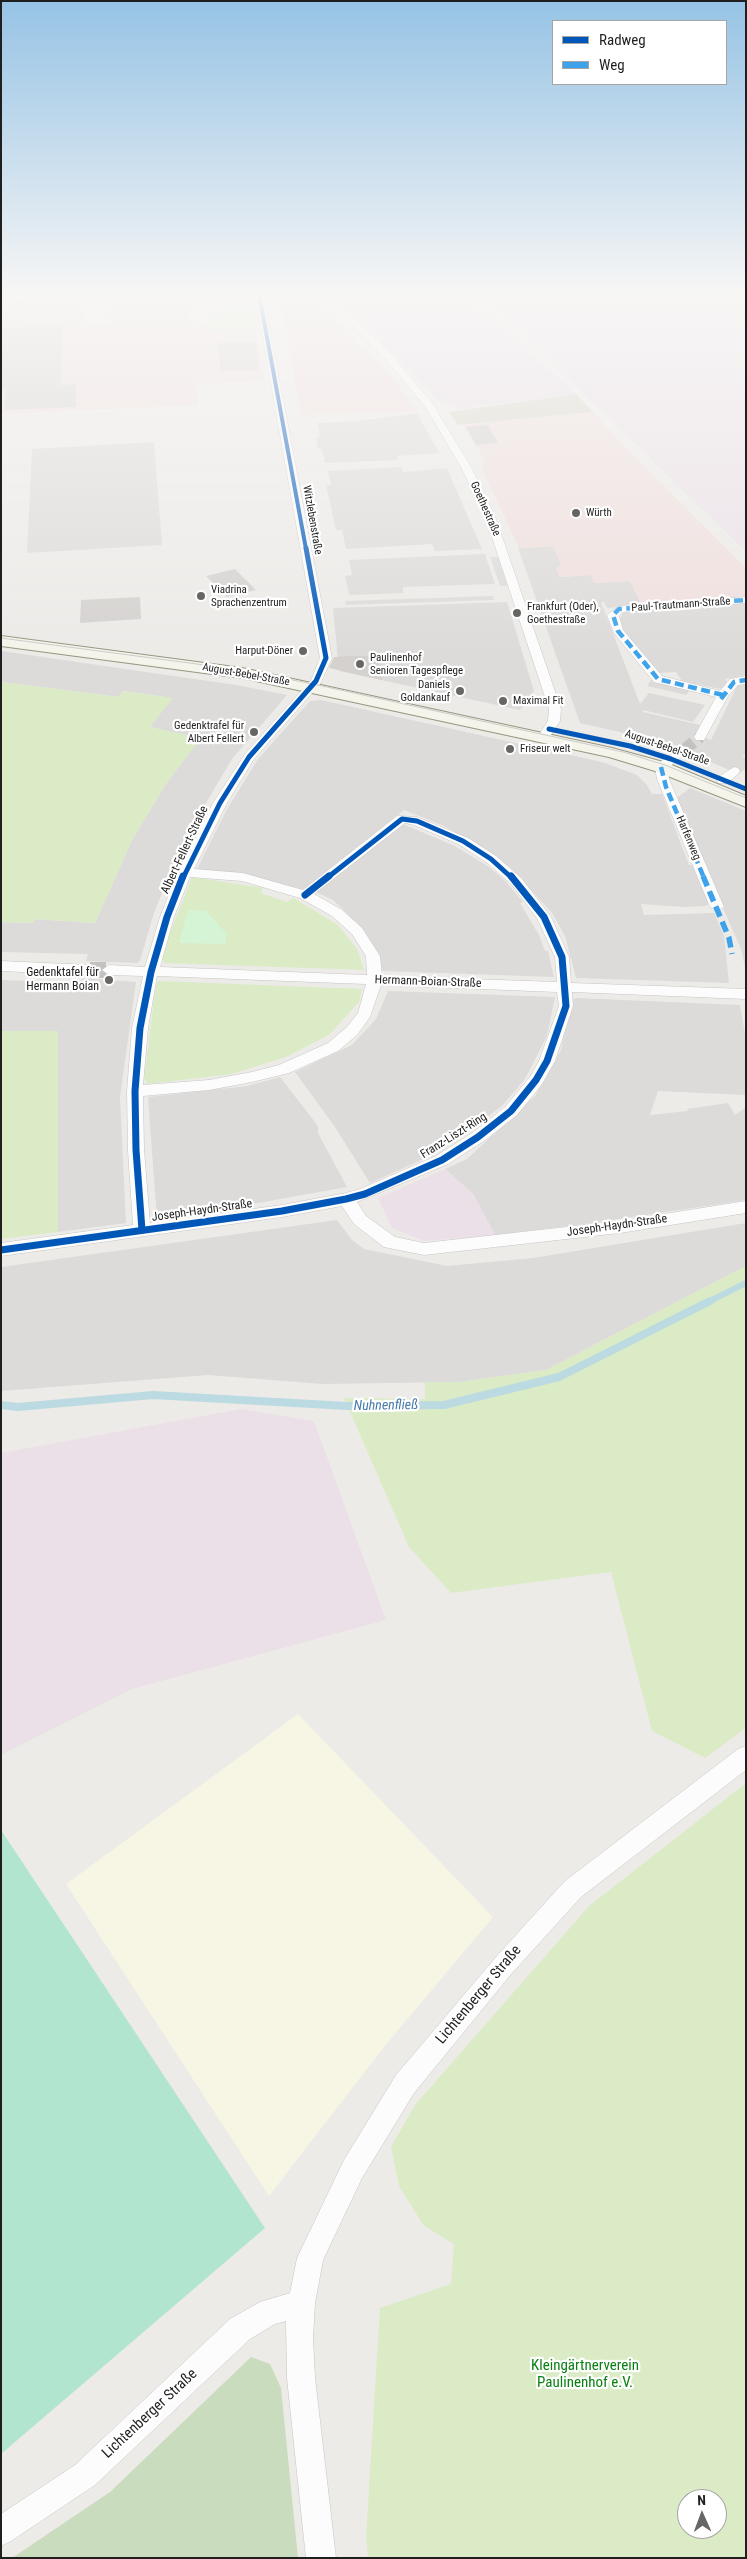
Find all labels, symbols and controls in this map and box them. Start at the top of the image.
legend [552,20,727,85]
text: Radweg [599,31,646,49]
text: Weg [599,56,625,74]
street label: Goethestraße [467,480,503,538]
street label: Witzlebenstraße [299,484,325,556]
place label: Würth [586,506,612,520]
marker: Würth [570,507,582,519]
place label: Viadrina Sprachenzentrum [211,583,287,609]
marker: Viadrina Sprachenzentrum [195,590,207,602]
street label: Paul-Trautmann-Straße [631,595,731,615]
place label: Frankfurt (Oder), Goethestraße [527,600,599,626]
marker: Frankfurt (Oder), Goethestraße [511,607,523,619]
place label: Harput-Döner [235,644,293,658]
marker: Harput-Döner [297,645,309,657]
place label: Paulinenhof Senioren Tagespflege [370,651,463,677]
marker: Paulinenhof Senioren Tagespflege [354,658,366,670]
street label: August-Bebel-Straße [201,661,291,689]
place label: Daniels Goldankauf [400,678,450,704]
marker: Daniels Goldankauf [454,685,466,697]
place label: Maximal Fit [513,694,564,708]
marker: Maximal Fit [497,695,509,707]
place label: Gedenktrafel für Albert Fellert [174,719,244,745]
marker: Gedenktrafel für Albert Fellert [248,726,260,738]
street label: August-Bebel-Straße [623,727,711,769]
place label: Friseur welt [520,742,570,756]
marker: Friseur welt [504,743,516,755]
street label: Albert-Fellert-Straße [158,804,212,896]
street label: Harfenweg [673,814,703,862]
place label: Gedenktafel für Hermann Boian [26,966,99,994]
street label: Hermann-Boian-Straße [374,973,482,991]
marker: Gedenktafel für Hermann Boian [103,974,115,986]
street label: Franz-Liszt-Ring [418,1110,490,1162]
street label: Joseph-Haydn-Straße [151,1197,253,1225]
street label: Joseph-Haydn-Straße [566,1212,668,1240]
water label: Nuhnenfließ [354,1397,418,1415]
street label: Lichtenberger Straße [432,1942,526,2048]
park label: Kleingärtnerverein Paulinenhof e.V. [531,2357,639,2392]
street label: Lichtenberger Straße [99,2365,201,2463]
north arrow [677,2489,727,2539]
text: N [697,2492,706,2508]

